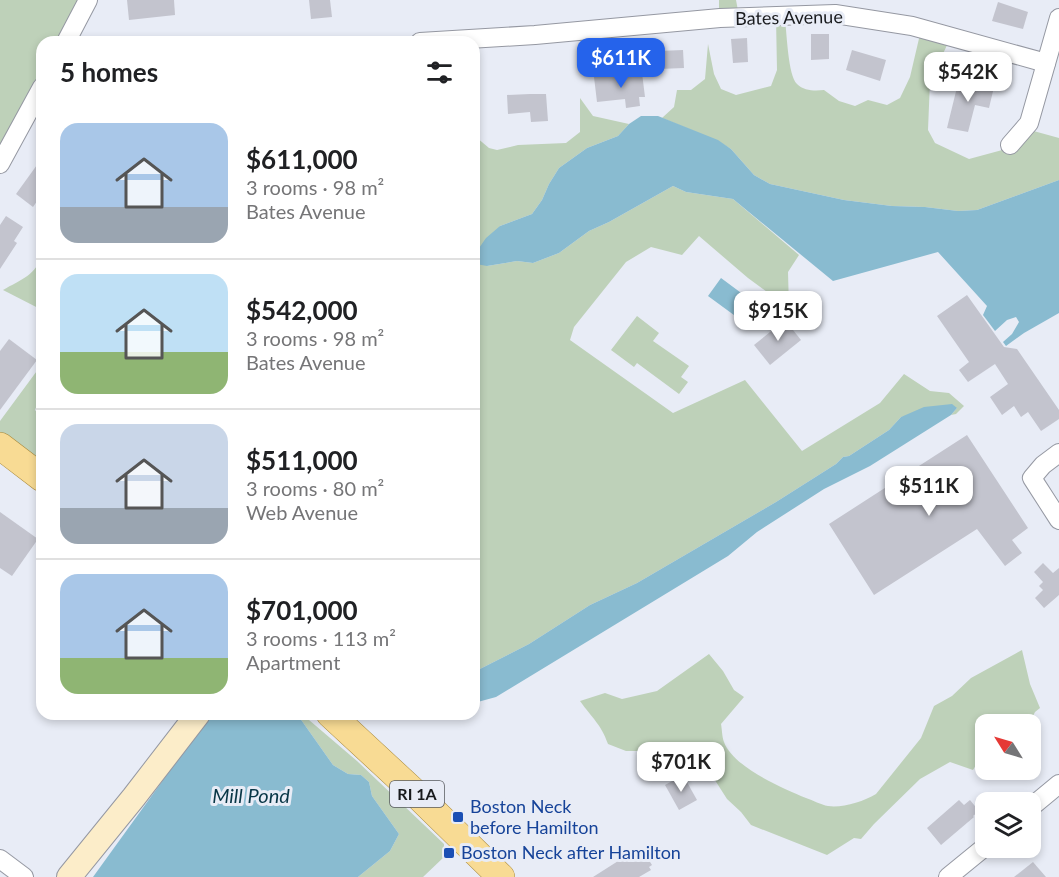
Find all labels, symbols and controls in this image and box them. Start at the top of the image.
street label: Bates Avenue [735,5,843,29]
pin: $611K [579,38,663,89]
text: $611K [591,45,651,69]
pin: $542K [926,52,1010,103]
text: 5 homes [60,56,158,88]
icon: filters [423,56,456,89]
text: $542K [938,59,998,83]
text: $611,000 [246,143,358,175]
icon: home [108,147,180,219]
text: 3 rooms · 98 m² [246,175,384,199]
text: Bates Avenue [246,199,366,223]
pin: $915K [736,291,820,342]
text: $542,000 [246,294,358,326]
icon: home [108,298,180,370]
text: $915K [748,298,808,322]
text: 3 rooms · 98 m² [246,326,384,350]
text: Bates Avenue [246,350,366,374]
text: $511,000 [246,444,358,476]
icon: home [108,448,180,520]
pin: $511K [887,466,971,517]
text: $511K [899,473,959,497]
text: 3 rooms · 80 m² [246,476,384,500]
text: Web Avenue [246,500,358,524]
text: $701,000 [246,594,358,626]
icon: home [108,598,180,670]
text: 3 rooms · 113 m² [246,626,396,650]
text: Apartment [246,650,340,674]
north arrow [975,714,1041,780]
map controls [975,714,1041,858]
pin: $701K [639,742,723,793]
text: $701K [651,749,711,773]
road number: RI 1A [390,781,444,807]
water label: Mill Pond [212,783,290,807]
button: layers [975,792,1041,858]
place label: Boston Neck before Hamilton [470,795,598,838]
marker: Boston Neck before Hamilton [451,810,465,824]
place label: Boston Neck after Hamilton [461,841,681,863]
marker: Boston Neck after Hamilton [442,846,456,860]

